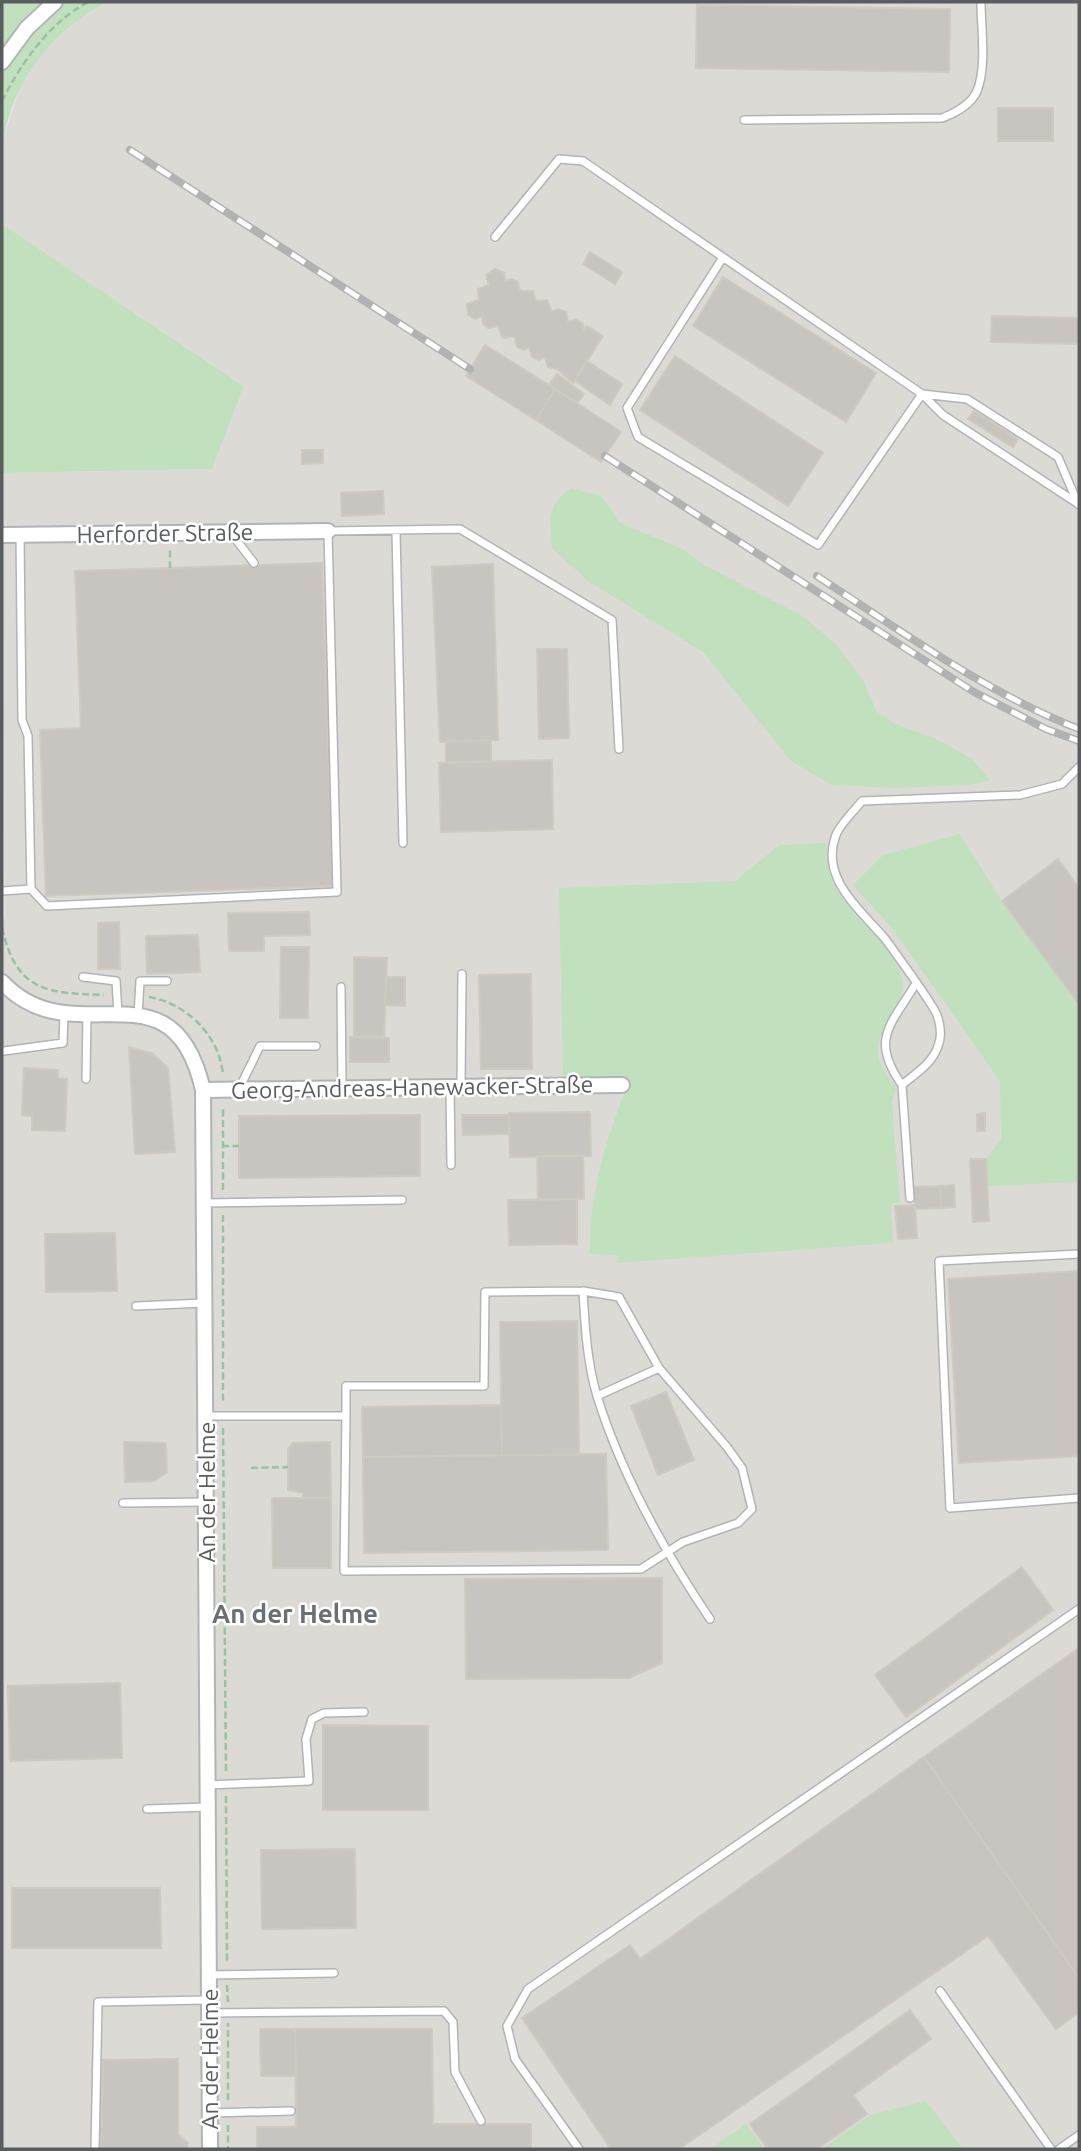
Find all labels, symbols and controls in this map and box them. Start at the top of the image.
street label: Herforder Straße [76,519,254,547]
street label: Georg-Andreas-Hanewacker-Straße [231,1071,593,1103]
street label: An der Helme [194,1422,219,1562]
district label: An der Helme [212,1599,378,1628]
street label: An der Helme [197,1989,222,2129]

